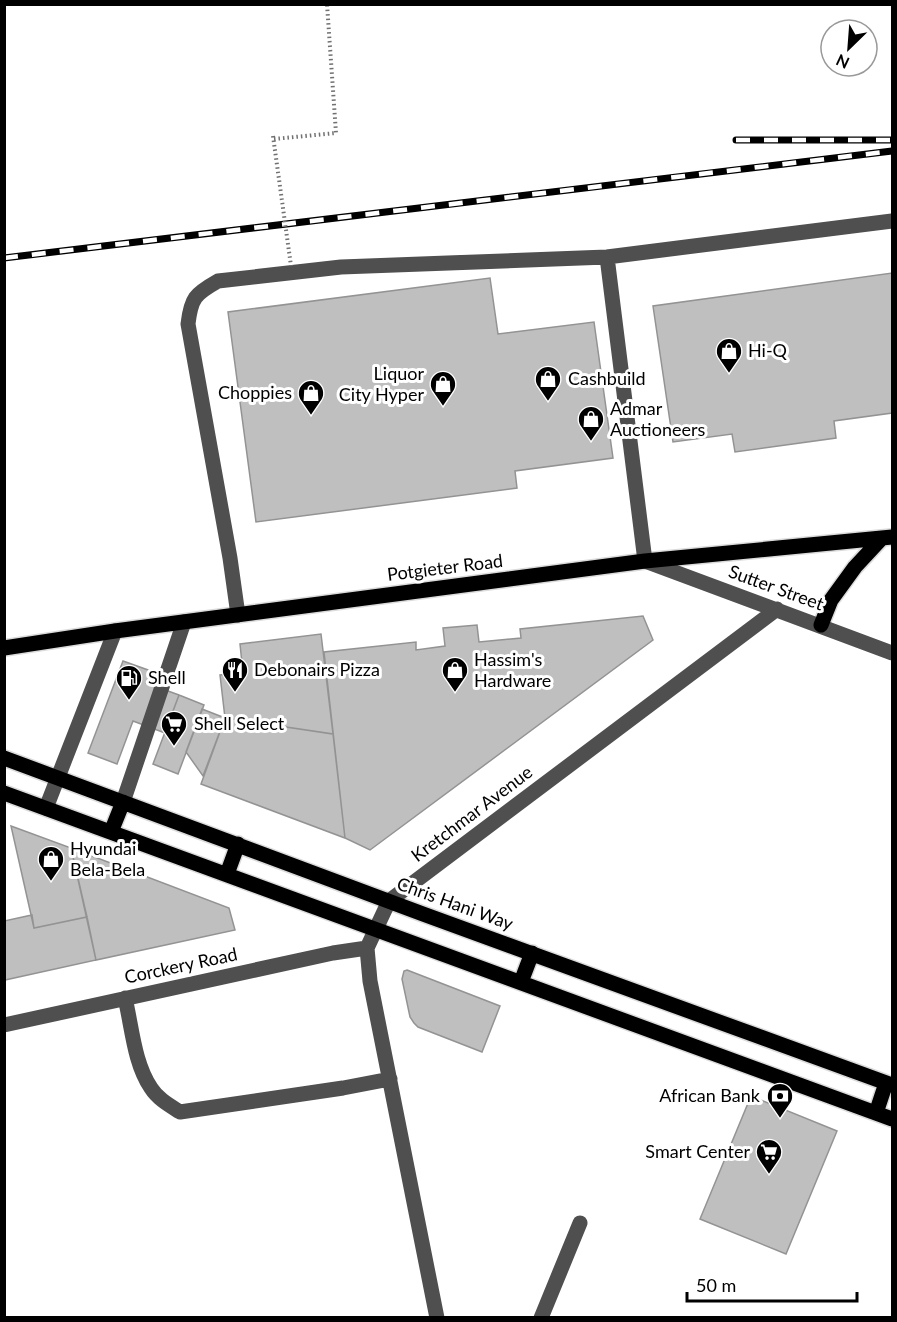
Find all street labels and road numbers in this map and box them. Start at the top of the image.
street label: Potgieter Road [386,549,504,585]
street label: Sutter Street [726,560,827,615]
street label: Kretchmar Avenue [406,760,536,866]
street label: Chris Hani Way [394,872,517,935]
street label: Corckery Road [122,942,239,988]

